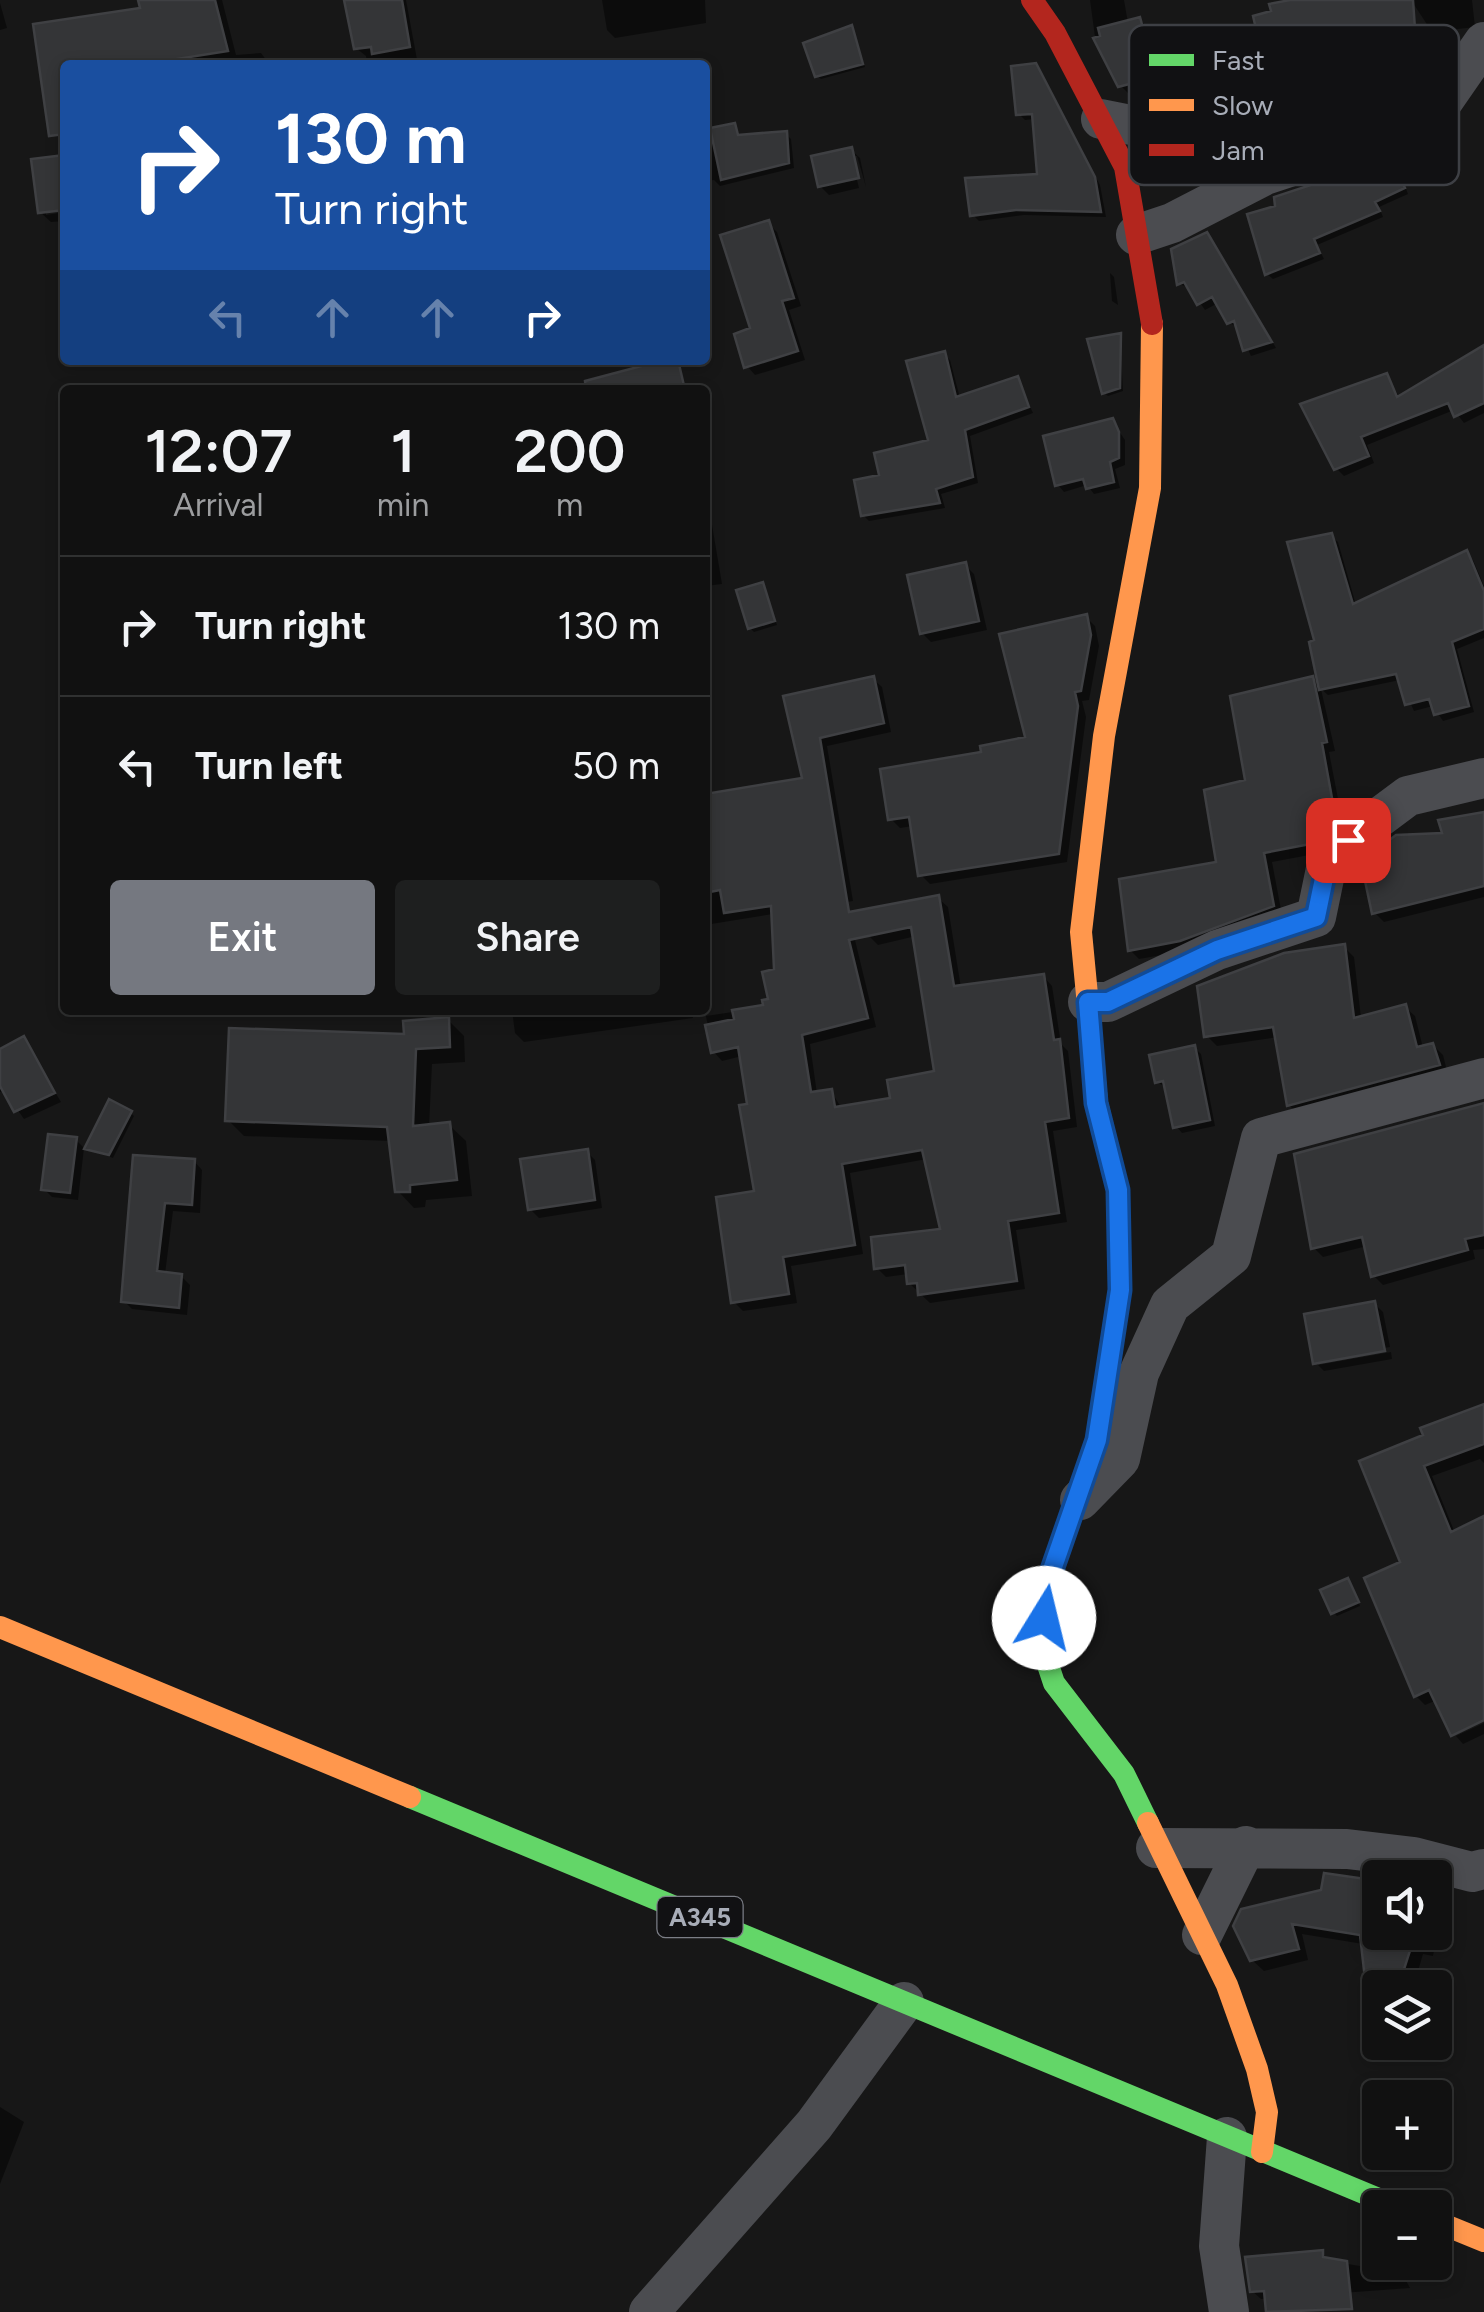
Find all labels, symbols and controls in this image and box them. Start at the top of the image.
legend [1129,25,1459,185]
text: Fast [1212,43,1265,77]
text: Slow [1212,88,1273,122]
text: 130 m [275,96,467,181]
icon: right [110,100,240,230]
text: Jam [1212,133,1265,167]
text: Turn right [275,181,468,235]
icon: left [200,290,255,345]
icon: ahead [305,290,360,345]
icon: ahead [410,290,465,345]
icon: right [515,290,570,345]
text: 12:07 [144,415,292,487]
text: 1 [391,415,416,487]
text: 200 [514,415,626,487]
text: Arrival [173,486,264,524]
text: min [377,486,429,524]
text: m [556,486,583,524]
icon: right [110,599,165,654]
text: Turn right [195,603,367,649]
text: 130 m [558,603,660,649]
icon: left [110,739,165,794]
text: Turn left [195,743,343,789]
text: 50 m [572,743,660,789]
pin [1306,798,1391,883]
icon: arrive [1321,813,1376,868]
button: Exit [110,880,375,995]
button: Share [395,880,660,995]
position arrow [992,1566,1096,1670]
map controls [1362,1860,1452,2280]
button: sound [1362,1860,1452,1950]
road number: A345 [658,1897,742,1937]
button: layers [1362,1970,1452,2060]
button: + [1362,2080,1452,2170]
button: − [1362,2190,1452,2280]

